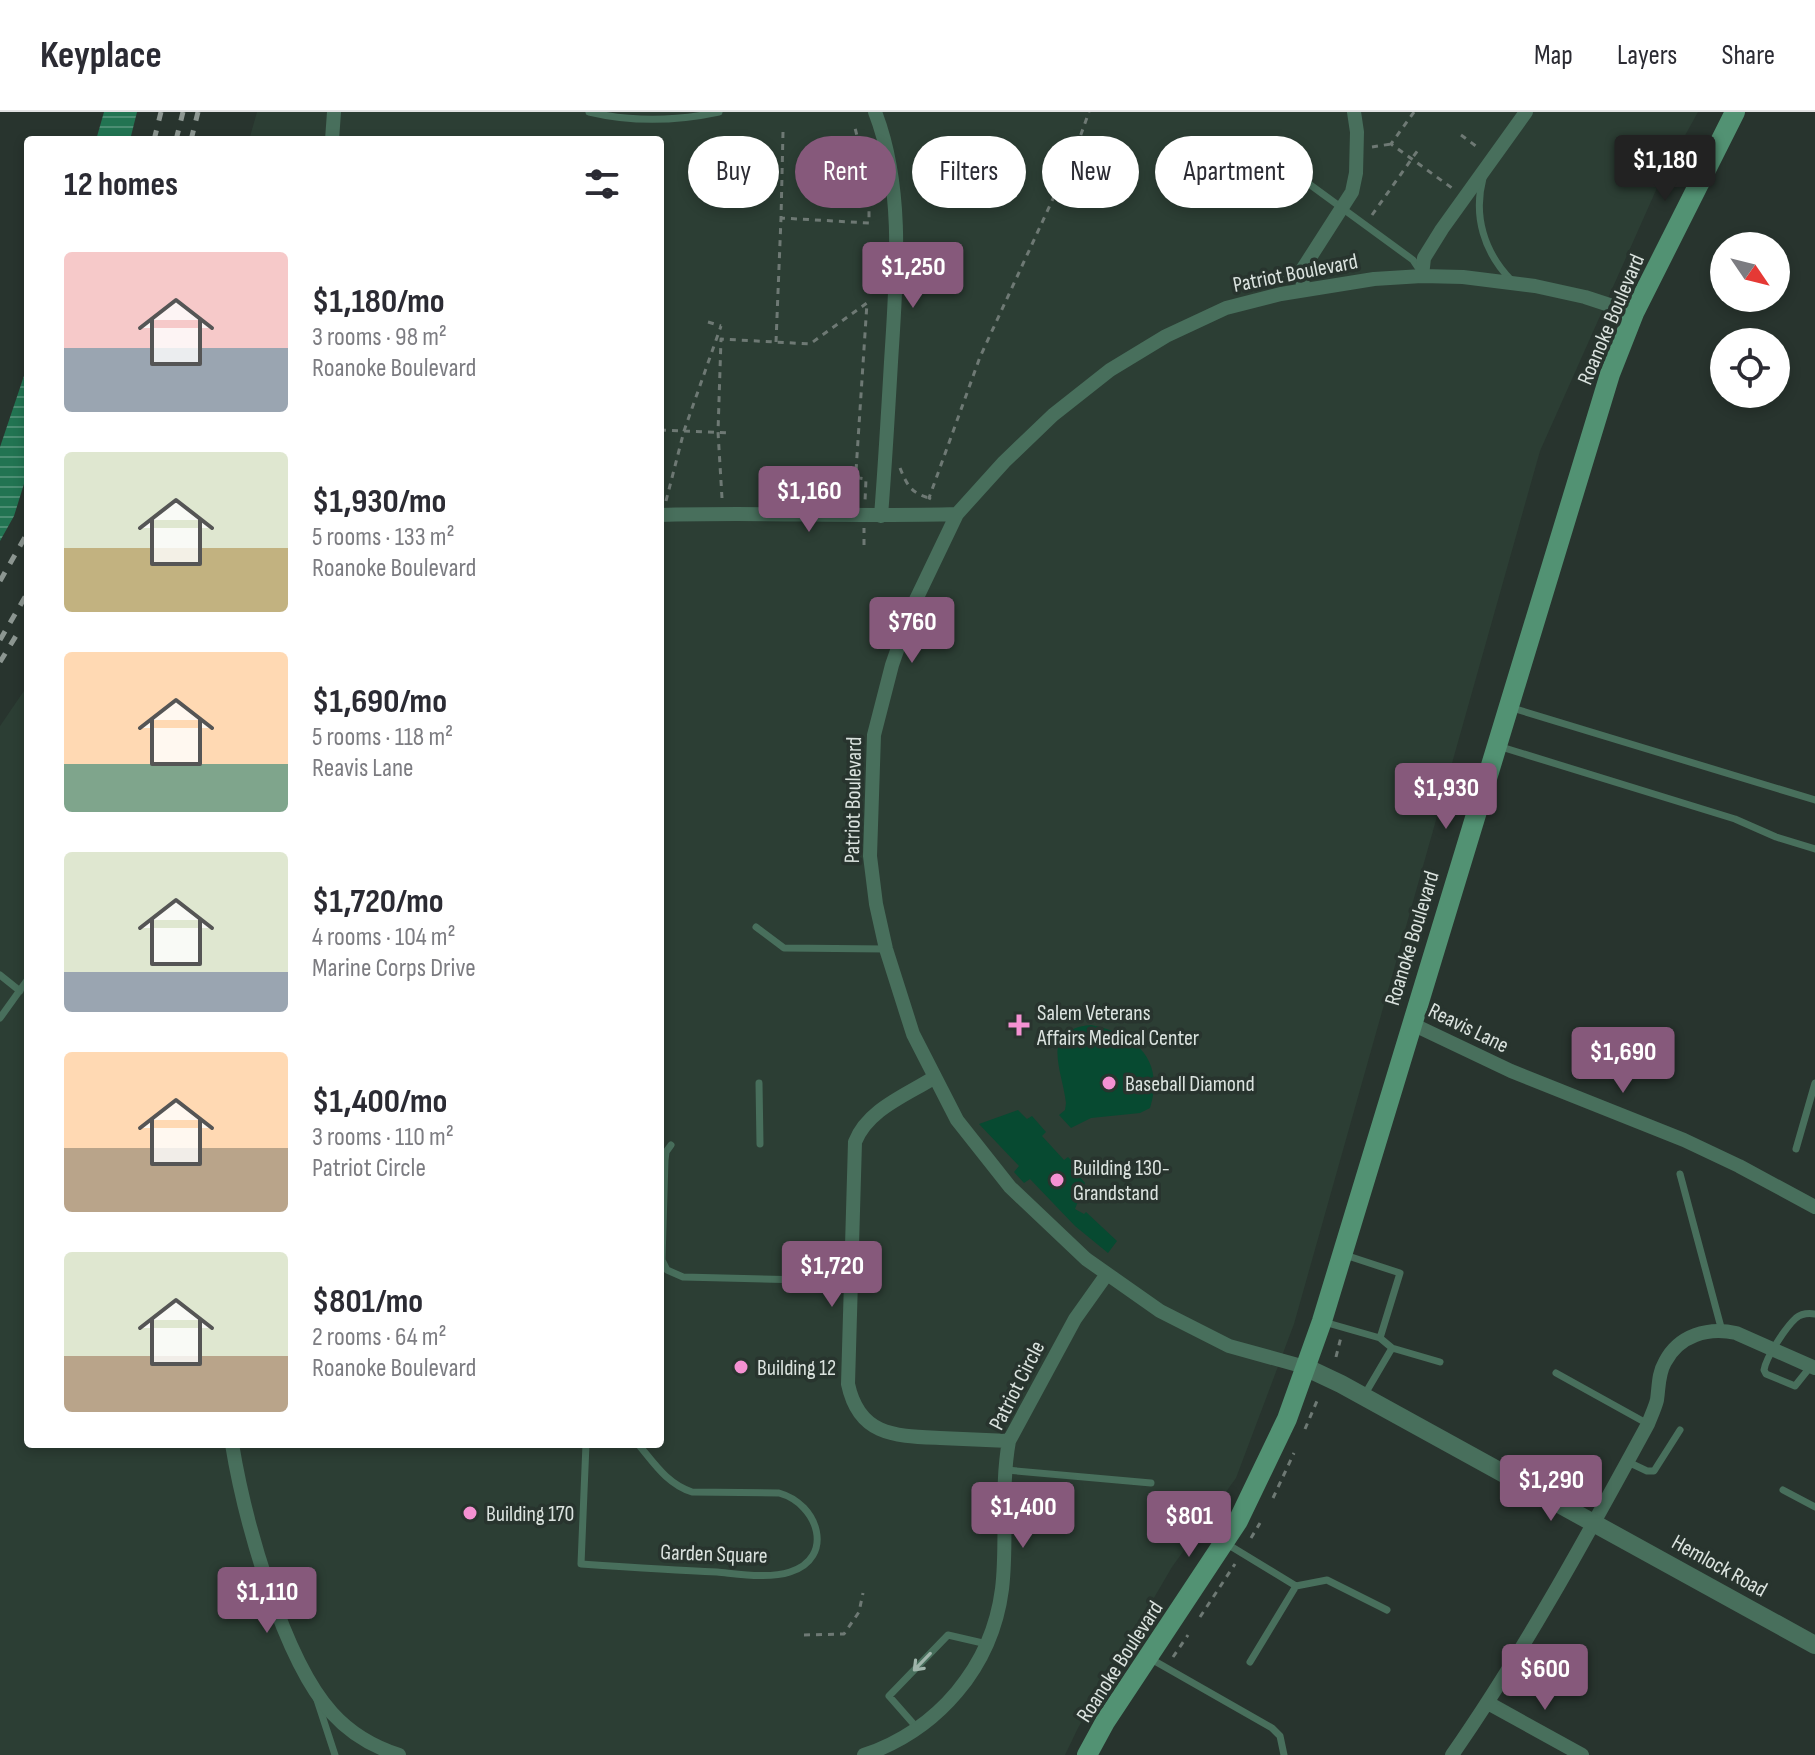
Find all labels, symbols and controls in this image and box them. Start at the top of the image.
text: Keyplace [40,33,162,78]
text: Map [1534,39,1573,72]
text: Layers [1617,39,1677,72]
text: Share [1721,39,1775,72]
pin: $1,180 [1600,135,1730,203]
chip: Buy [688,136,779,208]
chip: Rent [795,136,896,208]
chip: Filters [912,136,1026,208]
chip: New [1042,136,1139,208]
chip: Apartment [1155,136,1313,208]
text: $1,180 [1632,145,1698,176]
icon: filters [580,162,624,206]
text: 12 homes [64,164,178,205]
north arrow [1710,232,1790,312]
map controls [1710,232,1790,408]
pin: $1,250 [848,242,978,310]
street label: Patriot Boulevard [1231,248,1360,299]
street label: Roanoke Boulevard [1572,250,1651,389]
text: $1,250 [880,252,946,283]
text: $1,180/mo [312,281,445,322]
icon: home [128,284,224,380]
text: 3 rooms · 98 m² [312,322,447,353]
button: locate [1710,328,1790,408]
text: Roanoke Boulevard [312,353,476,384]
pin: $1,160 [744,466,874,534]
text: $1,160 [776,476,842,507]
text: $1,930/mo [312,481,446,522]
icon: home [128,484,224,580]
text: 5 rooms · 133 m² [312,522,454,553]
text: Roanoke Boulevard [312,553,476,584]
pin: $760 [865,597,959,665]
text: $760 [887,607,937,638]
text: $1,690/mo [312,681,447,722]
icon: home [128,684,224,780]
text: 5 rooms · 118 m² [312,722,453,753]
street label: Patriot Boulevard [839,736,868,864]
text: Reavis Lane [312,753,414,784]
pin: $1,930 [1381,763,1511,831]
text: $1,930 [1413,773,1479,804]
street label: Roanoke Boulevard [1379,868,1446,1009]
text: $1,720/mo [312,881,444,922]
icon: home [128,884,224,980]
text: 4 rooms · 104 m² [312,922,456,953]
text: Marine Corps Drive [312,953,476,984]
street label: Reavis Lane [1424,997,1513,1059]
place label: Salem Veterans Affairs Medical Center [1036,1000,1199,1052]
marker: Salem Veterans Affairs Medical Center [1008,1014,1030,1036]
pin: $1,690 [1558,1027,1688,1095]
text: $1,690 [1590,1037,1656,1068]
place label: Baseball Diamond [1125,1071,1255,1098]
marker: Baseball Diamond [1100,1074,1118,1092]
text: $1,400/mo [312,1081,447,1122]
icon: home [128,1084,224,1180]
text: 3 rooms · 110 m² [312,1122,454,1153]
text: Patriot Circle [312,1153,426,1184]
place label: Building 130- Grandstand [1073,1155,1170,1207]
marker: Building 130- Grandstand [1048,1171,1066,1189]
pin: $1,720 [767,1241,897,1309]
text: $1,720 [800,1251,864,1282]
text: $801/mo [312,1281,423,1322]
icon: home [128,1284,224,1380]
text: 2 rooms · 64 m² [312,1322,447,1353]
street label: Patriot Circle [983,1337,1051,1435]
text: Roanoke Boulevard [312,1353,476,1384]
place label: Building 12 [757,1355,836,1382]
marker: Building 12 [732,1358,750,1376]
pin: $1,290 [1486,1455,1616,1523]
text: $1,290 [1518,1465,1584,1496]
pin: $1,400 [958,1482,1088,1550]
pin: $801 [1142,1491,1236,1559]
text: $1,400 [989,1492,1057,1523]
place label: Building 170 [486,1501,574,1528]
text: $801 [1165,1501,1213,1532]
marker: Building 170 [461,1504,479,1522]
street label: Hemlock Road [1667,1529,1772,1604]
street label: Garden Square [660,1539,768,1570]
pin: $1,110 [202,1567,332,1635]
text: $1,110 [236,1577,298,1608]
street label: Roanoke Boulevard [1071,1596,1169,1728]
pin: $600 [1498,1644,1592,1712]
one-way arrow [913,1652,932,1671]
text: $600 [1520,1654,1570,1685]

